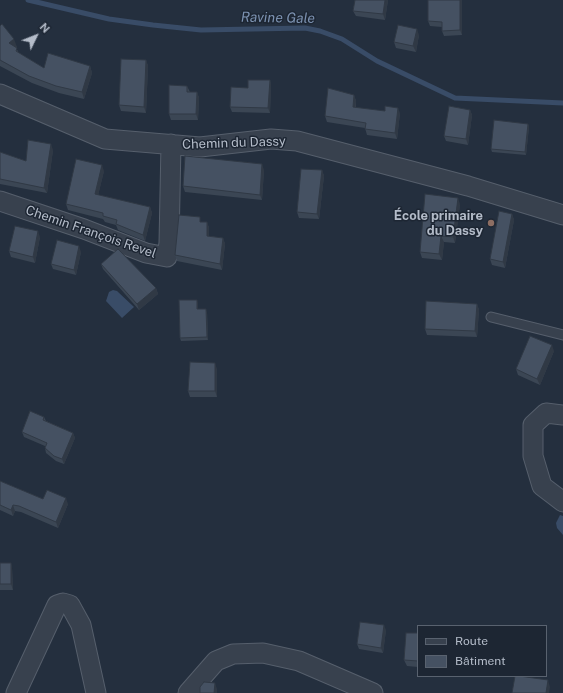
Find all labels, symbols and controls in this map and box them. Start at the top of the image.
water label: Ravine Gale [241,9,315,27]
north arrow [16,16,56,56]
text: N [37,21,52,35]
street label: Chemin du Dassy [182,133,286,153]
street label: Chemin François Revel [24,202,158,262]
place label: École primaire du Dassy [394,208,483,239]
marker: École primaire du Dassy [486,218,496,228]
legend [417,625,547,677]
text: Route [455,634,488,648]
text: Bâtiment [455,654,506,668]

